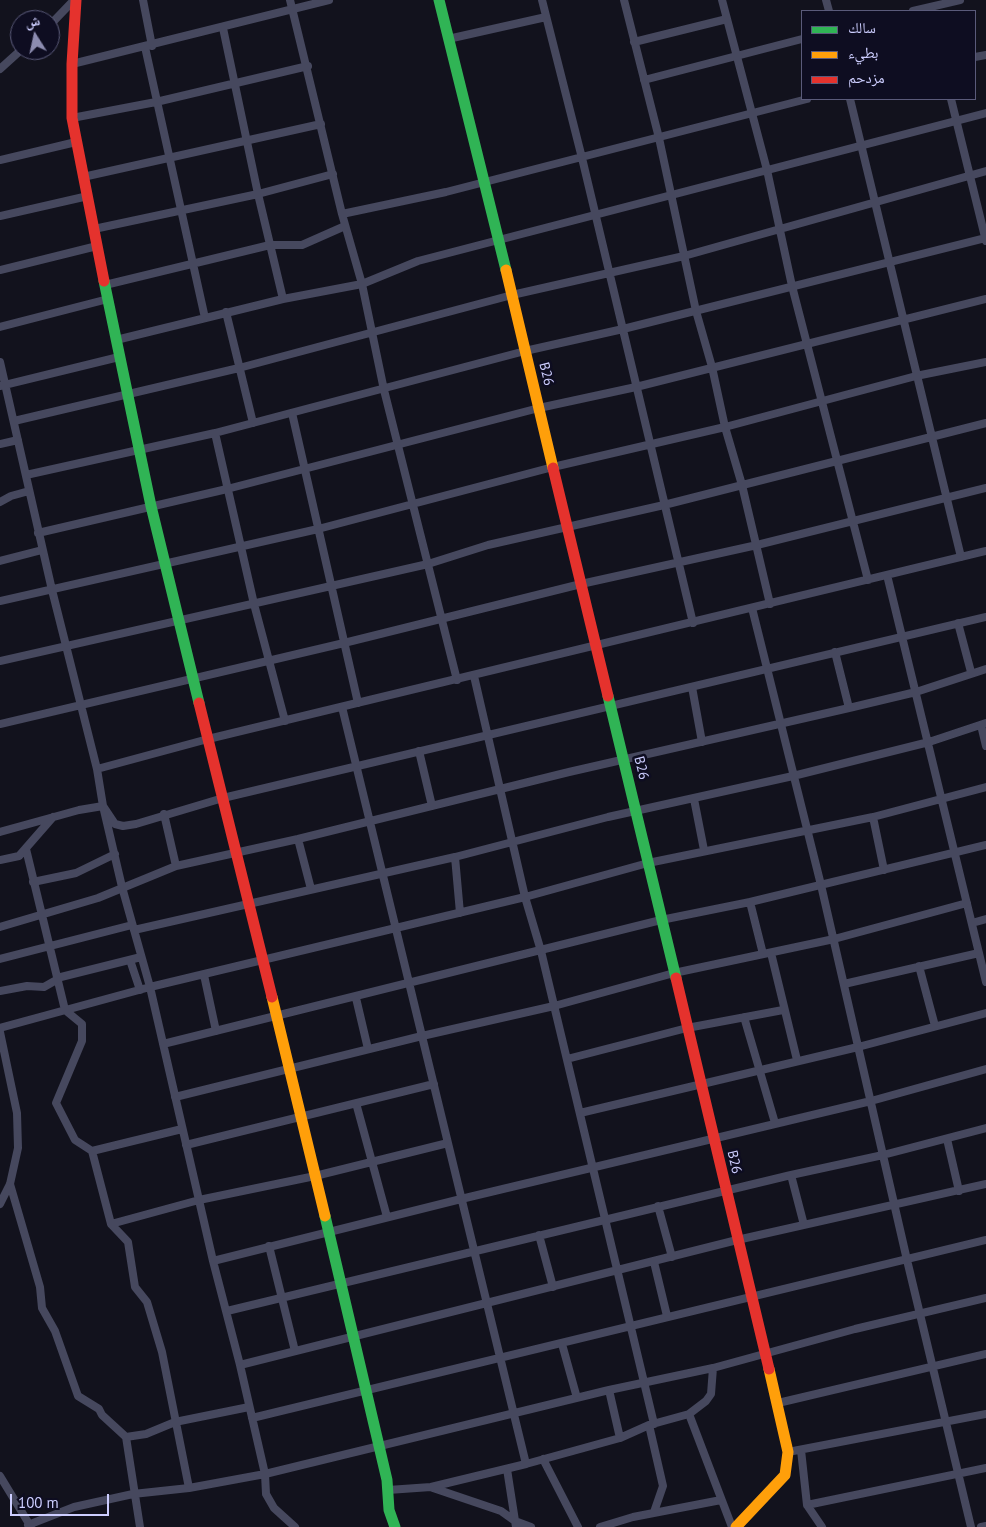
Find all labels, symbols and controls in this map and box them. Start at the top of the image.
north arrow [10,10,60,60]
legend [801,10,976,100]
text: ش [24,11,41,31]
text: سالك [848,18,876,37]
text: بطيء [848,43,878,62]
text: مزدحم [848,68,885,87]
street label: B26 [535,361,557,387]
street label: B26 [630,755,652,781]
street label: B26 [723,1149,745,1175]
scale bar [12,1484,111,1516]
text: 100 m [18,1493,59,1512]

